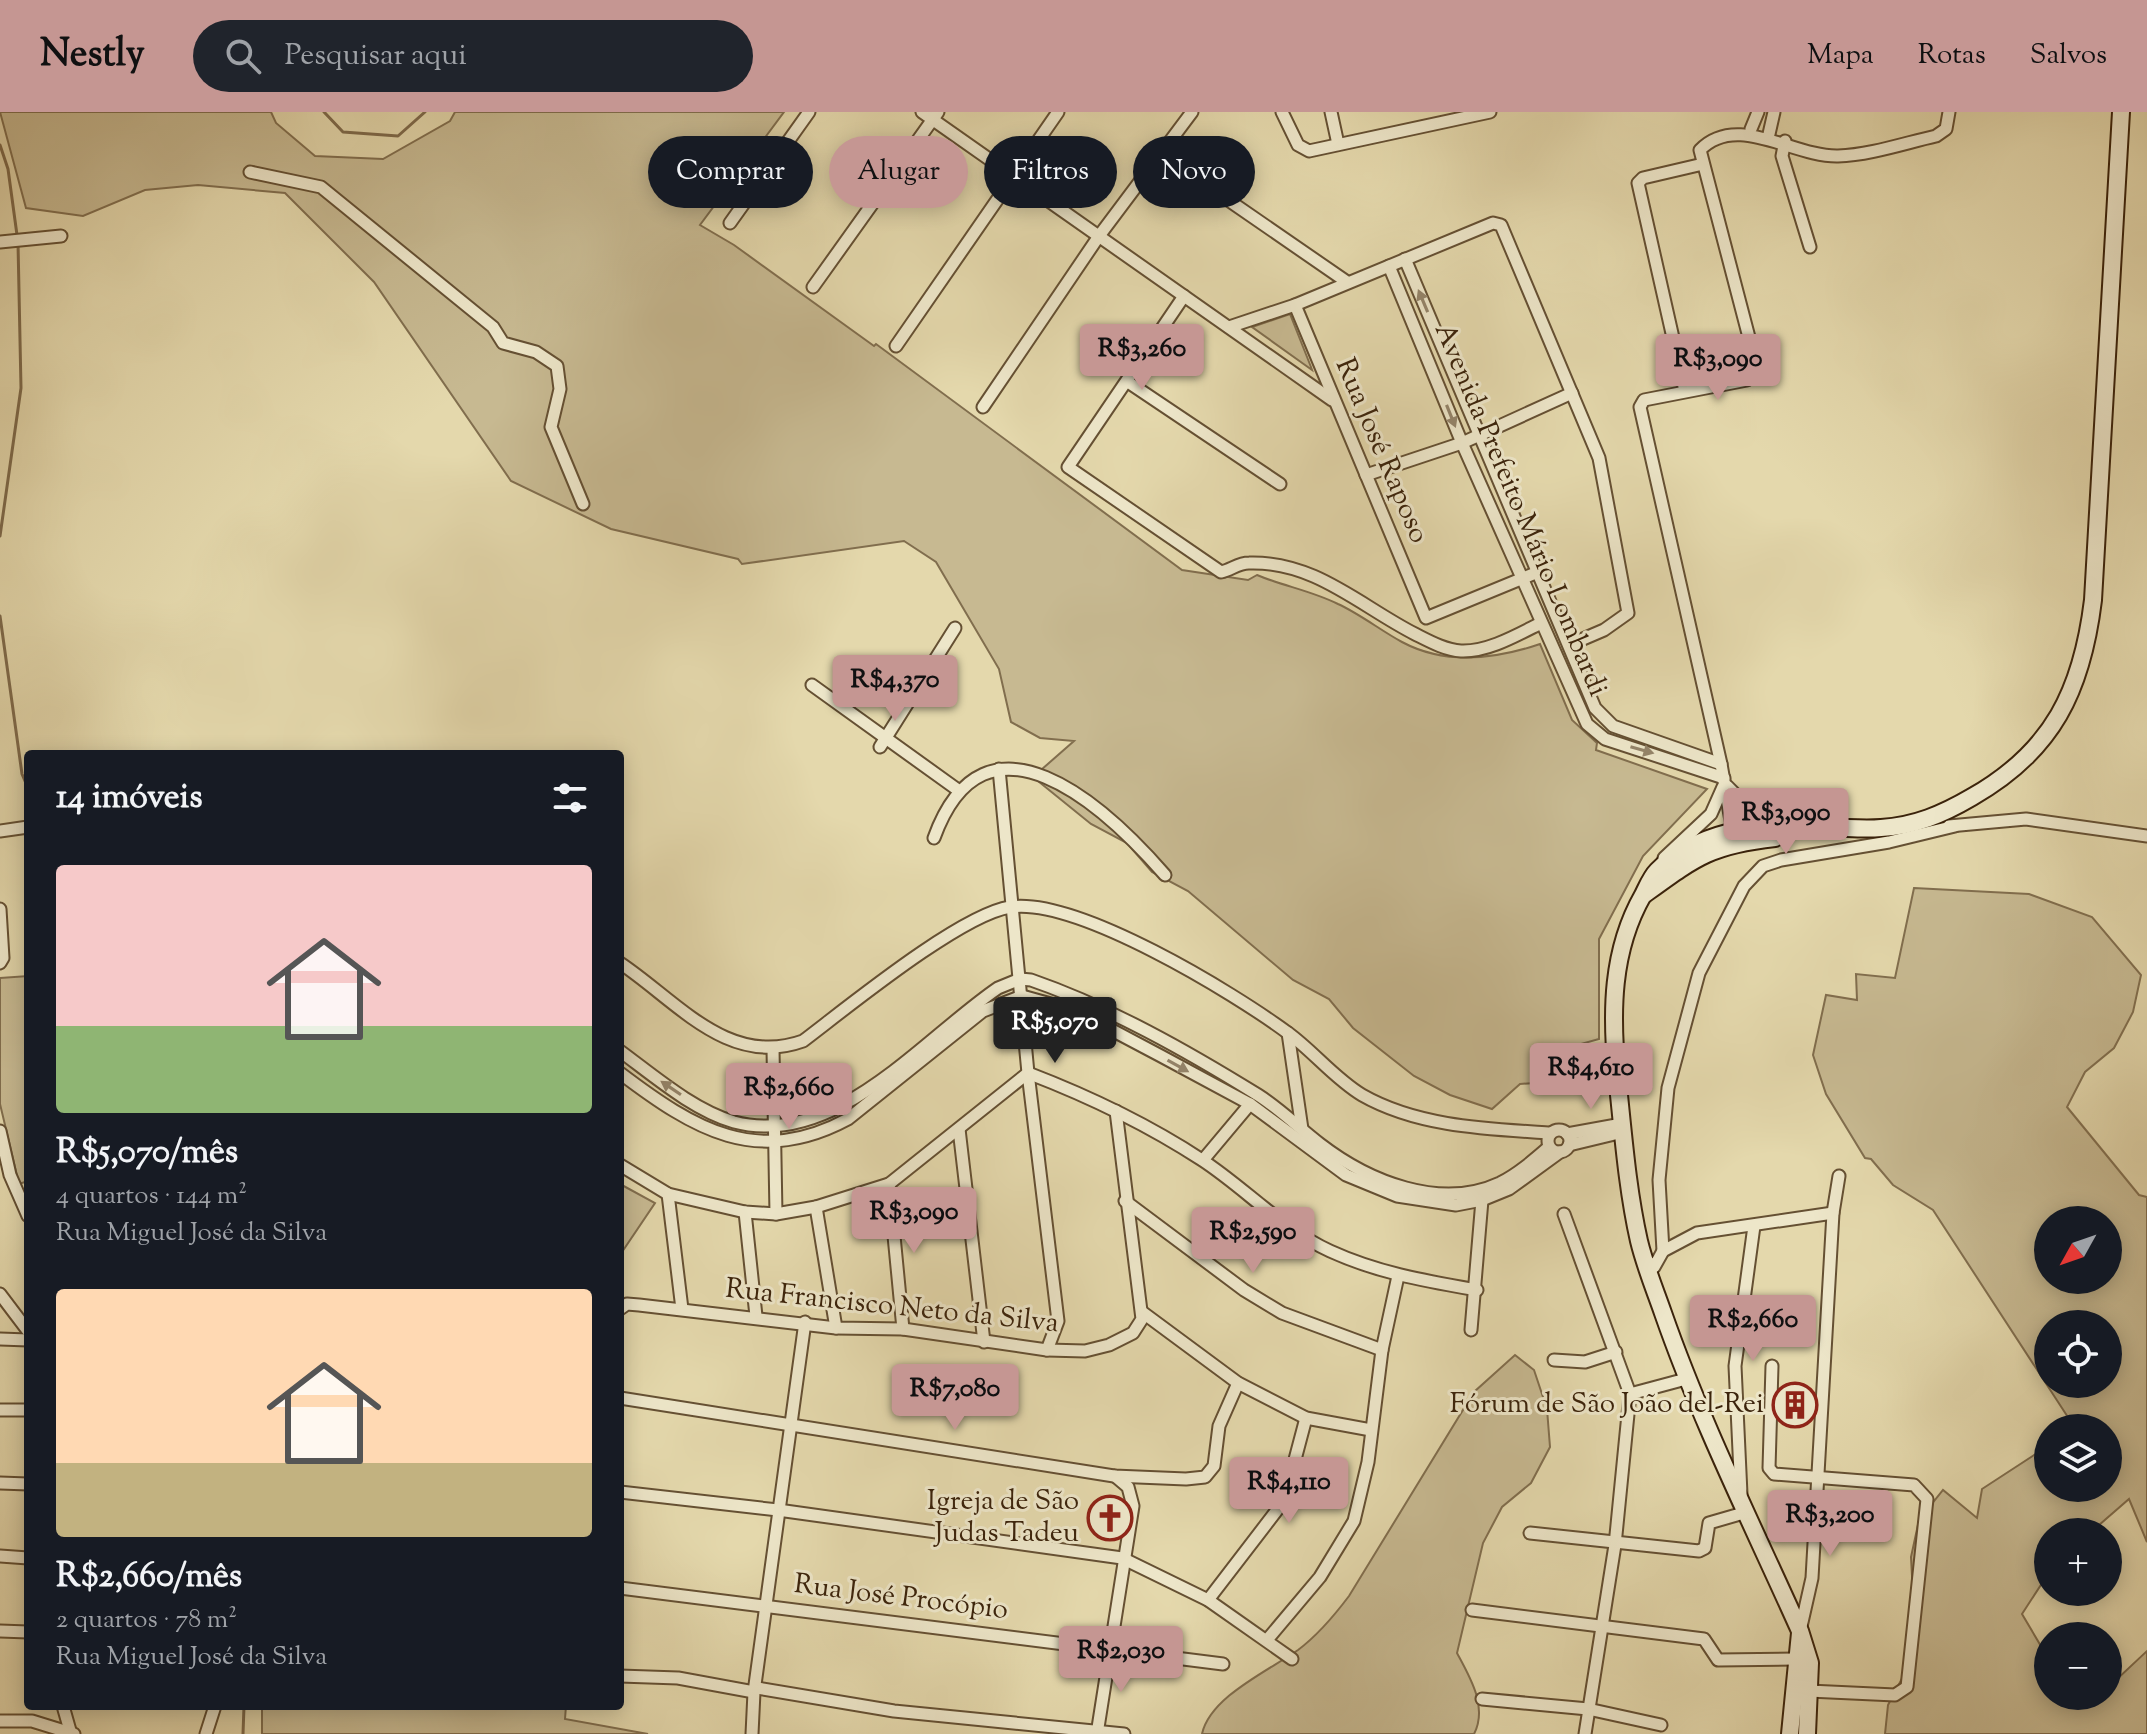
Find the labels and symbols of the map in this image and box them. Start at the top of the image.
one-way arrow [1416,290,1429,313]
street label: Avenida Prefeito Mário Lombardi [1423,317,1617,703]
pin: R$3,260 [1068,324,1216,392]
pin: R$3,090 [1644,334,1792,402]
street label: Rua José Raposo [1324,352,1438,550]
one-way arrow [1444,404,1457,428]
pin: R$4,370 [821,655,969,723]
one-way arrow [1631,744,1655,757]
pin: R$3,090 [1712,788,1860,856]
pin: R$5,070 [981,997,1129,1065]
pin: R$4,610 [1517,1043,1665,1111]
one-way arrow [1167,1058,1189,1072]
pin: R$2,660 [715,1063,863,1131]
one-way arrow [661,1081,682,1096]
pin: R$3,090 [840,1187,988,1255]
north arrow [2034,1206,2122,1294]
pin: R$2,590 [1179,1207,1327,1275]
street label: Rua Francisco Neto da Silva [723,1270,1061,1344]
pin: R$2,660 [1679,1295,1827,1363]
pin: R$7,080 [881,1364,1029,1432]
building icon: Fórum de São João del-Rei [1771,1381,1819,1429]
place label: Fórum de São João del-Rei [1450,1385,1764,1425]
pin: R$4,110 [1215,1457,1363,1525]
place label: Igreja de São Judas Tadeu [927,1482,1079,1554]
pin: R$3,200 [1756,1490,1904,1558]
church icon: Igreja de São Judas Tadeu [1086,1494,1134,1542]
street label: Rua José Procópio [792,1565,1010,1631]
pin: R$2,030 [1047,1626,1195,1694]

